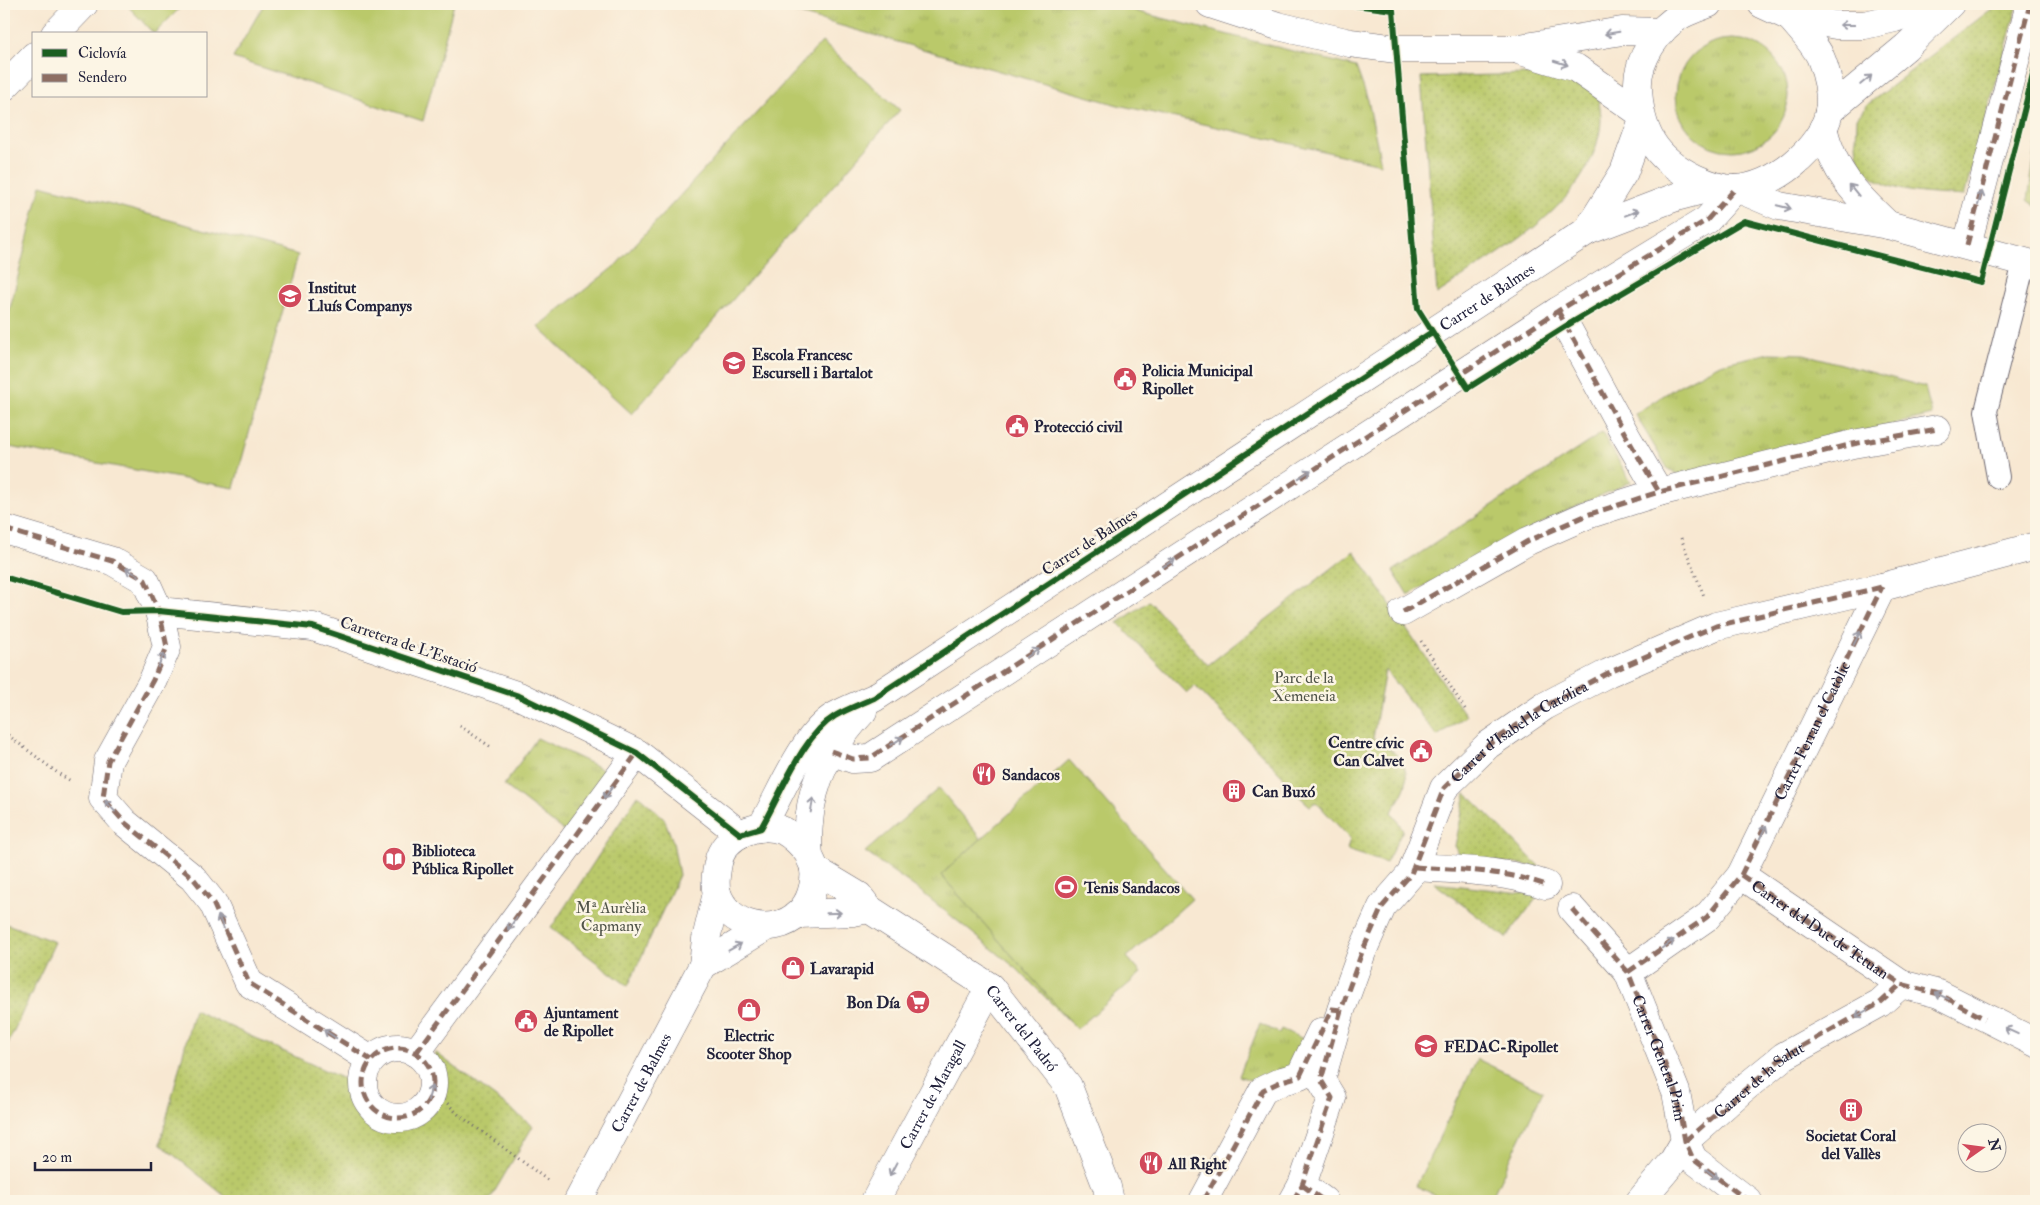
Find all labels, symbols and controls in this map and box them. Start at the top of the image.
one-way arrow [1840,20,1856,30]
one-way arrow [1605,28,1621,38]
legend [32,32,208,98]
text: Ciclovía [78,44,127,63]
one-way arrow [1553,59,1569,69]
text: Sendero [78,68,127,87]
one-way arrow [1860,74,1873,86]
one-way arrow [1848,184,1859,197]
one-way arrow [1975,190,1985,206]
one-way arrow [1776,203,1792,212]
one-way arrow [1624,208,1639,218]
street label: Carrer de Balmes [1436,259,1539,336]
place label: Institut Lluís Companys [308,278,413,317]
school or university icon: Institut Lluís Companys [277,283,303,309]
place label: Escola Francesc Escursell i Bartalot [752,345,874,383]
school or university icon: Escola Francesc Escursell i Bartalot [721,350,747,376]
place label: Policia Municipal Ripollet [1142,361,1254,400]
public building icon: Policia Municipal Ripollet [1112,366,1138,392]
public building icon: Protecció civil [1004,413,1030,439]
place label: Protecció civil [1034,417,1124,437]
one-way arrow [1297,469,1311,479]
street label: Carrer de Balmes [1038,504,1141,580]
one-way arrow [1161,558,1175,568]
one-way arrow [126,567,140,577]
street label: Carretera de L'Estació [337,612,480,678]
one-way arrow [1852,631,1862,646]
one-way arrow [1026,648,1040,658]
one-way arrow [157,653,167,668]
street label: Carrer Ferran el Catòlic [1770,658,1855,804]
park label: Parc de la Xemeneia [1272,668,1336,706]
street label: Carrer d'Isabel la Católica [1446,676,1592,787]
place label: Centre cívic Can Calvet [1328,733,1405,771]
one-way arrow [890,736,904,746]
public building icon: Centre cívic Can Calvet [1408,738,1434,764]
restaurant icon: Sandacos [971,761,997,787]
place label: Sandacos [1002,765,1060,785]
building icon: Can Buxó [1221,778,1247,804]
place label: Can Buxó [1252,782,1316,802]
one-way arrow [603,785,613,799]
one-way arrow [807,798,817,814]
one-way arrow [104,800,116,813]
one-way arrow [1758,824,1768,839]
place label: Biblioteca Pública Ripollet [412,841,514,880]
library icon: Biblioteca Pública Ripollet [381,846,407,872]
sports icon: Tenis Sandacos [1053,874,1079,900]
street label: Carrer del Duc de Tetuan [1747,876,1892,984]
place label: Tenis Sandacos [1083,878,1180,898]
park label: Mª Aurèlia Capmany [576,898,647,937]
one-way arrow [826,908,842,918]
one-way arrow [215,915,225,930]
one-way arrow [507,917,517,931]
one-way arrow [1661,939,1675,949]
one-way arrow [727,942,742,951]
shop icon: Lavarapid [780,955,806,981]
place label: Lavarapid [810,959,874,980]
street label: Carrer del Padró [981,981,1062,1076]
supermarket icon: Bon Día [905,989,931,1015]
one-way arrow [1935,991,1950,1001]
street label: Carrer General Prim [1627,992,1690,1123]
place label: Bon Día [846,993,900,1013]
shop icon: Electric Scooter Shop [736,997,762,1023]
place label: Ajuntament de Ripollet [543,1003,619,1042]
public building icon: Ajuntament de Ripollet [513,1008,539,1034]
one-way arrow [1855,1008,1869,1018]
one-way arrow [2003,1025,2018,1035]
place label: Electric Scooter Shop [707,1026,791,1065]
one-way arrow [323,1029,337,1039]
street label: Carrer de Balmes [607,1030,676,1136]
school or university icon: FEDAC-Ripollet [1413,1033,1439,1059]
street label: Carrer de Maragall [896,1037,971,1153]
place label: FEDAC-Ripollet [1444,1037,1559,1058]
street label: Carrer de la Salut [1710,1038,1808,1123]
one-way arrow [425,1085,435,1101]
building icon: Societat Coral del Vallès [1838,1097,1864,1123]
north arrow [1958,1122,2008,1172]
place label: Societat Coral del Vallès [1806,1126,1897,1164]
text: N [1984,1136,2004,1154]
scale bar [35,1140,151,1172]
text: 20 m [42,1148,72,1167]
restaurant icon: All Right [1138,1150,1164,1176]
place label: All Right [1167,1154,1228,1175]
one-way arrow [887,1161,897,1175]
one-way arrow [1705,1169,1718,1180]

